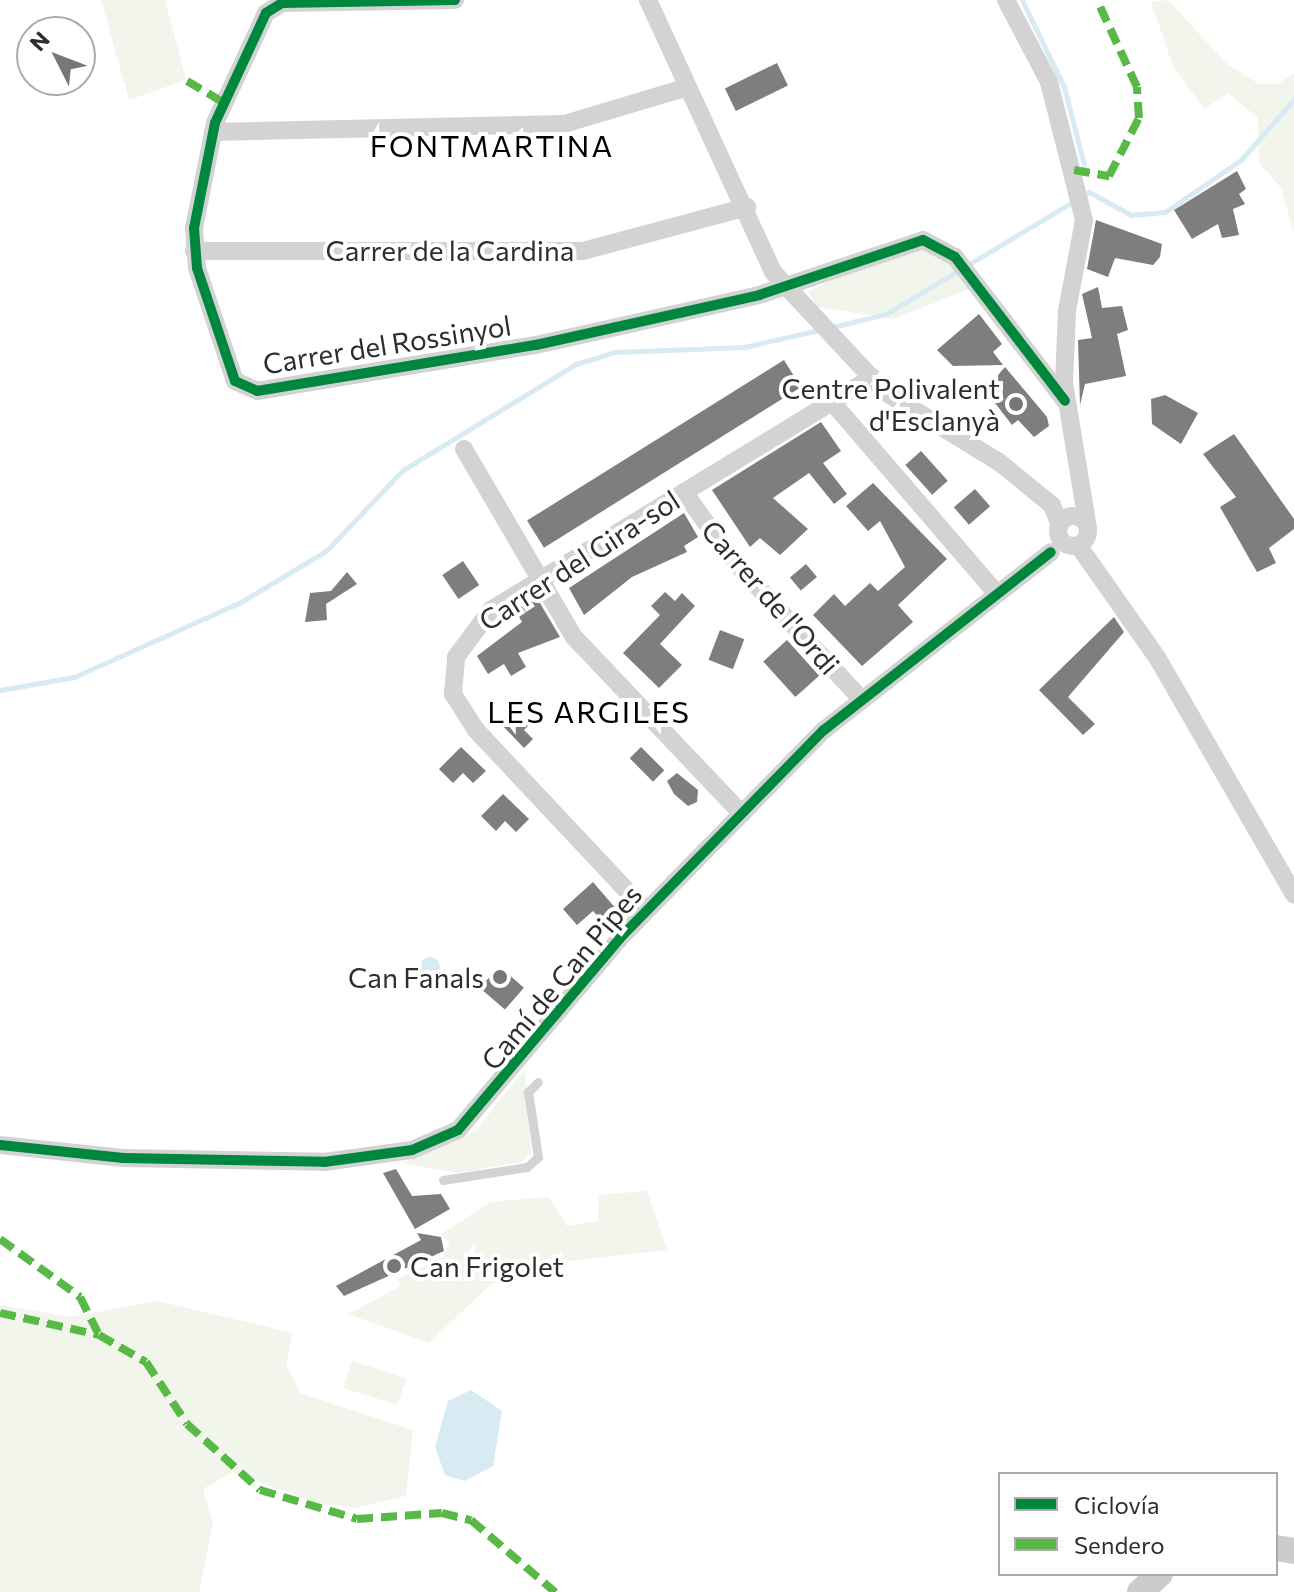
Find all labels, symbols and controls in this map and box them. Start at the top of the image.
north arrow [16,16,96,96]
text: N [24,26,55,56]
district label: FONTMARTINA [370,127,614,163]
street label: Carrer de la Cardina [325,233,575,267]
street label: Carrer del Rossinyol [260,308,514,380]
place label: Centre Polivalent d'Esclanyà [781,371,1000,437]
marker: Centre Polivalent d'Esclanyà [1007,395,1025,413]
street label: Carrer del Gira-sol [473,483,685,637]
street label: Carrer de l'Ordi [695,513,847,681]
district label: LES ARGILES [487,693,691,729]
street label: Camí de Can Pipes [474,878,648,1076]
place label: Can Fanals [348,960,484,994]
marker: Can Fanals [491,968,509,986]
place label: Can Frigolet [410,1249,564,1283]
marker: Can Frigolet [385,1257,403,1275]
legend [998,1472,1278,1576]
text: Ciclovía [1074,1490,1160,1519]
text: Sendero [1074,1530,1165,1559]

